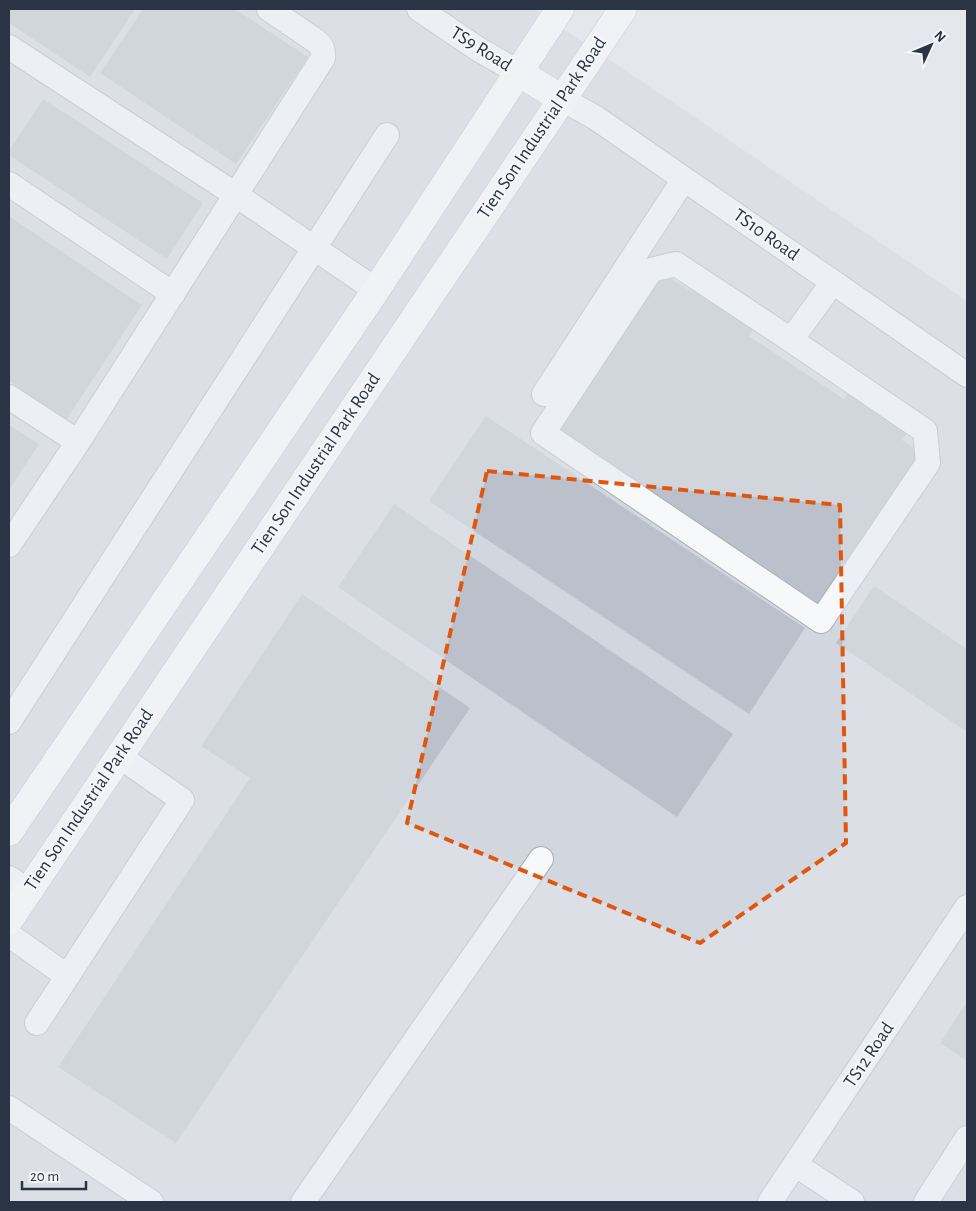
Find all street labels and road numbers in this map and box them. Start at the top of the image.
street label: TS9 Road [447,23,515,75]
street label: Tien Son Industrial Park Road [474,34,610,222]
street label: TS10 Road [730,206,802,265]
street label: Tien Son Industrial Park Road [248,370,384,558]
street label: Tien Son Industrial Park Road [21,706,157,894]
street label: TS12 Road [840,1019,898,1091]

